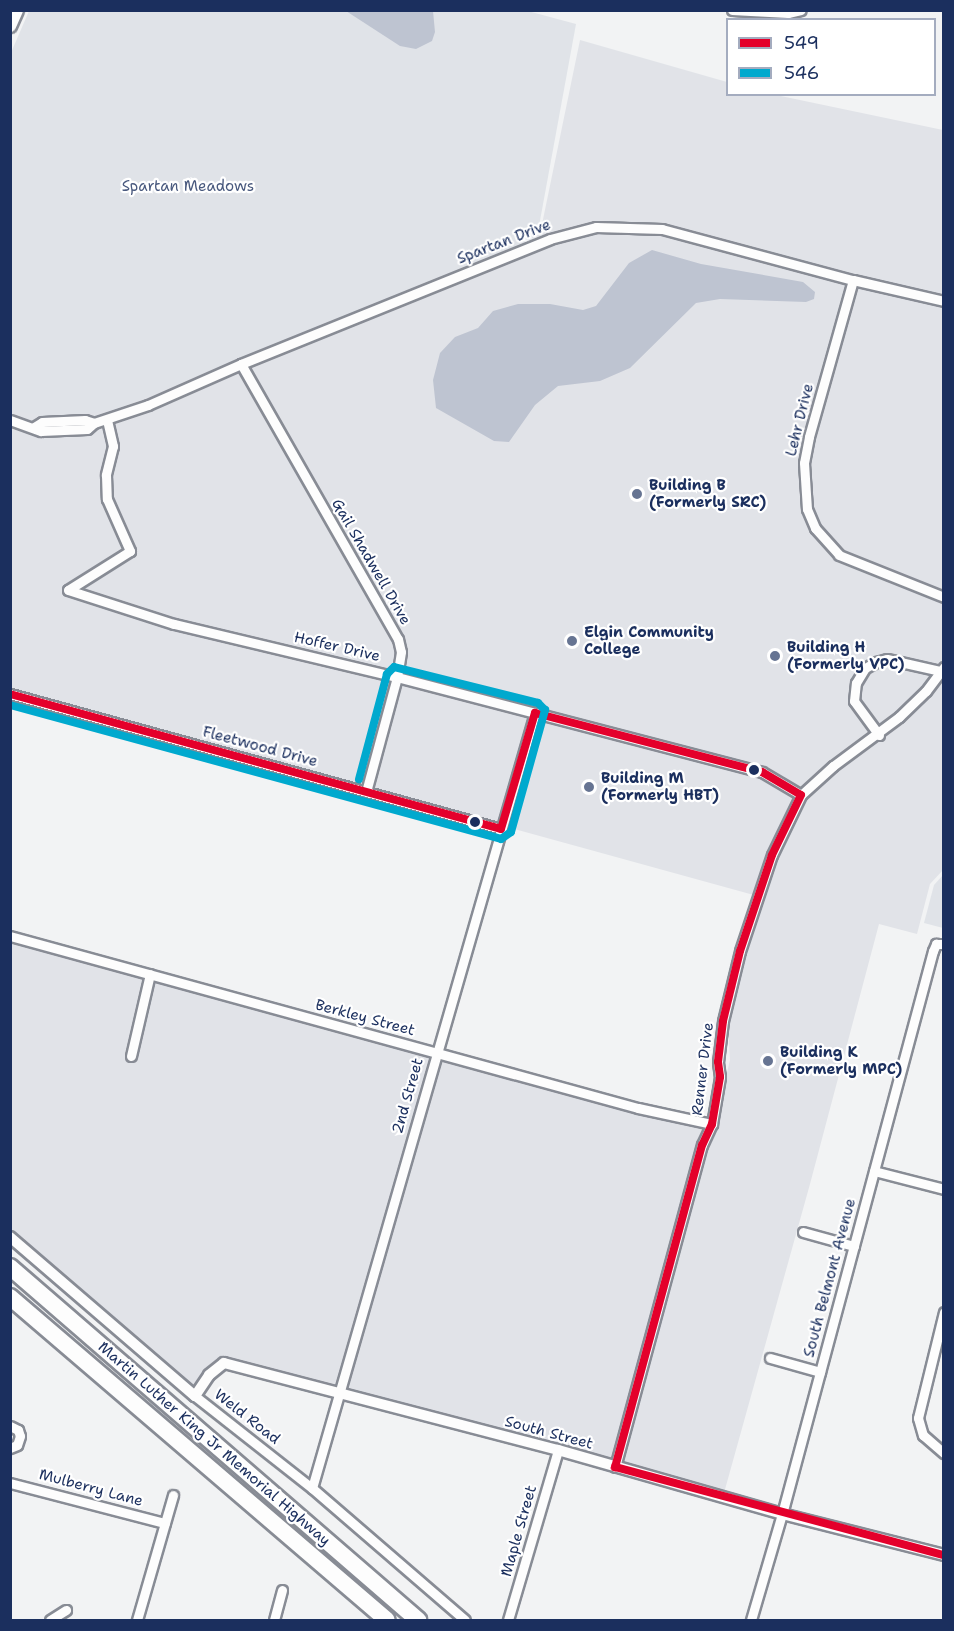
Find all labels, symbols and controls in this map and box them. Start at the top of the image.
legend [726,18,936,96]
text: 549 [784,31,819,55]
text: 546 [784,61,819,85]
park label: Spartan Meadows [122,178,254,196]
street label: Spartan Drive [455,216,553,268]
street label: Lehr Drive [782,382,818,458]
place label: Building B (Formerly SRC) [649,476,766,511]
marker: Building B (Formerly SRC) [630,487,644,501]
street label: Gail Shadwell Drive [328,496,414,628]
place label: Elgin Community College [584,623,714,658]
street label: Hoffer Drive [292,628,382,666]
marker: Elgin Community College [565,634,579,648]
place label: Building H (Formerly VPC) [787,638,905,673]
marker: Building H (Formerly VPC) [768,649,782,663]
street label: Fleetwood Drive [201,723,319,771]
unlabelled marker [748,764,760,776]
place label: Building M (Formerly HBT) [601,769,719,804]
marker: Building M (Formerly HBT) [582,780,596,794]
unlabelled marker [469,816,481,828]
street label: Berkley Street [313,996,417,1040]
street label: Renner Drive [688,1021,718,1117]
place label: Building K (Formerly MPC) [780,1043,902,1078]
marker: Building K (Formerly MPC) [761,1054,775,1068]
street label: 2nd Street [389,1056,427,1136]
street label: South Belmont Avenue [800,1197,860,1359]
street label: Martin Luther King Jr Memorial Highway [94,1338,334,1550]
street label: Weld Road [210,1386,284,1448]
street label: South Street [503,1413,595,1453]
street label: Mulberry Lane [37,1465,145,1511]
street label: Maple Street [497,1483,541,1579]

